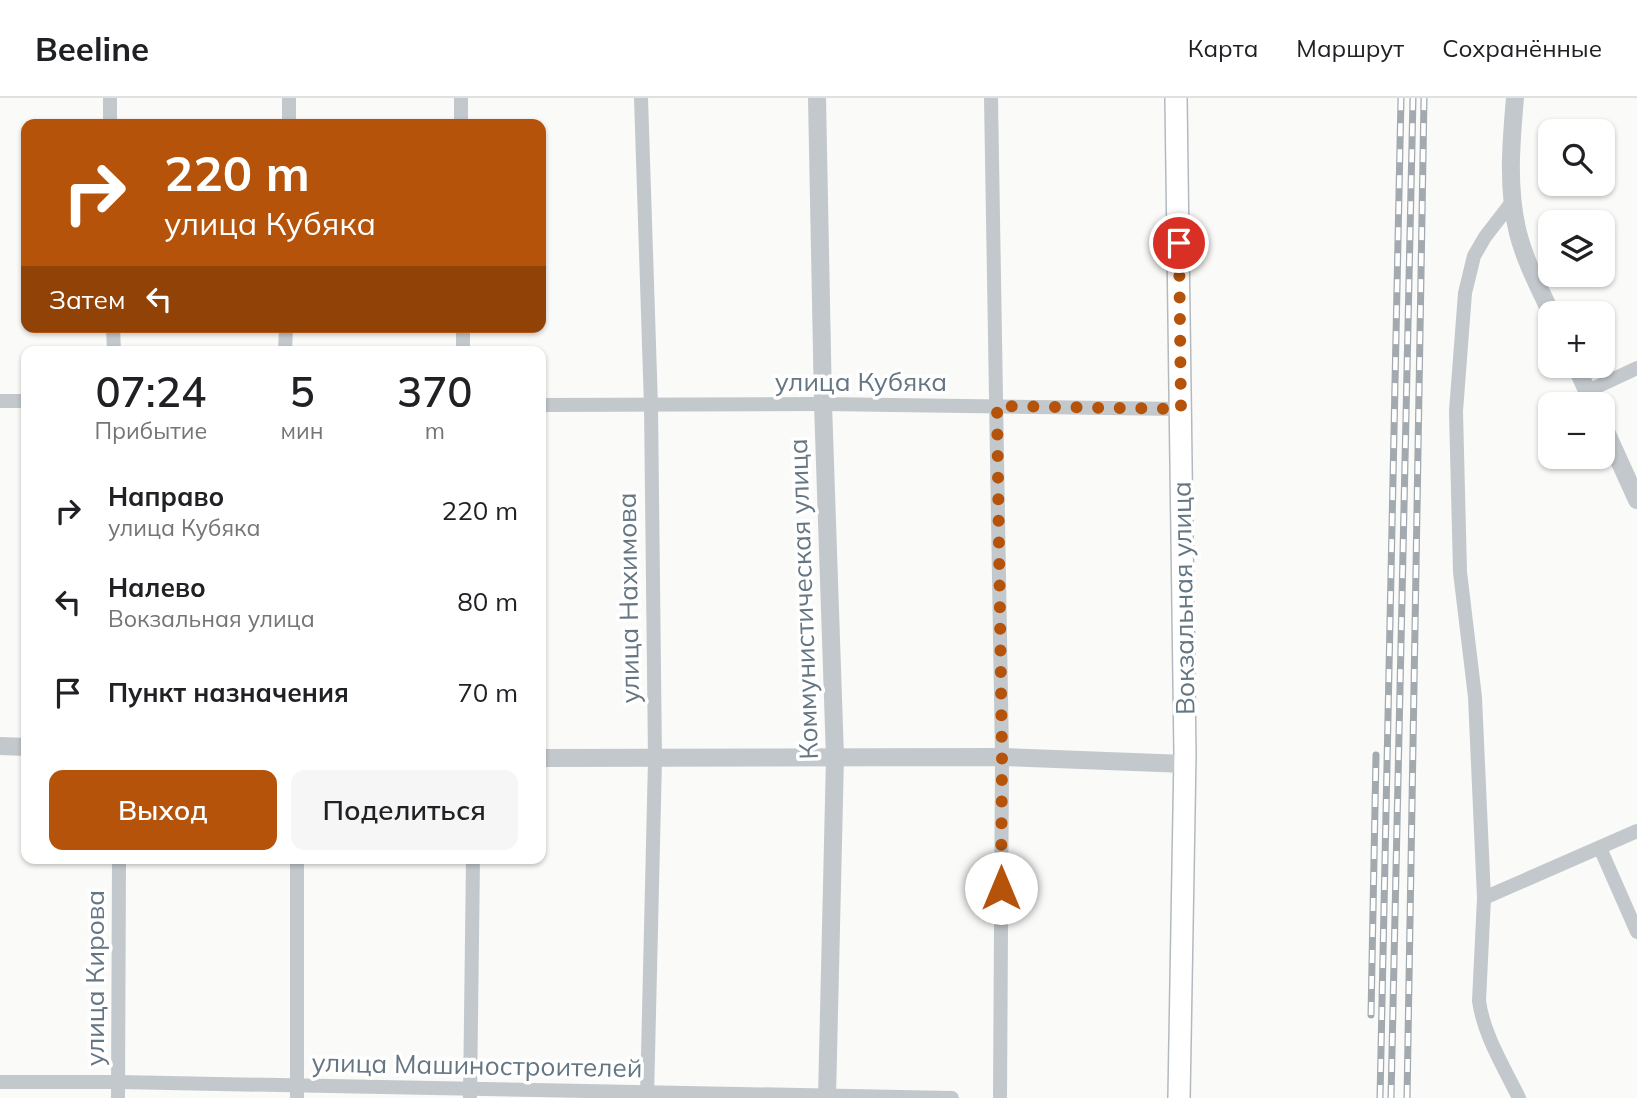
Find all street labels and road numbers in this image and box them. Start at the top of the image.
street label: улица Кубяка [775,365,947,398]
street label: Коммунистическая улица [781,438,825,760]
street label: Вокзальная улица [1164,481,1202,715]
street label: улица Нахимова [610,492,646,704]
street label: улица Кирова [78,890,111,1066]
street label: улица Машиностроителей [311,1046,643,1084]

